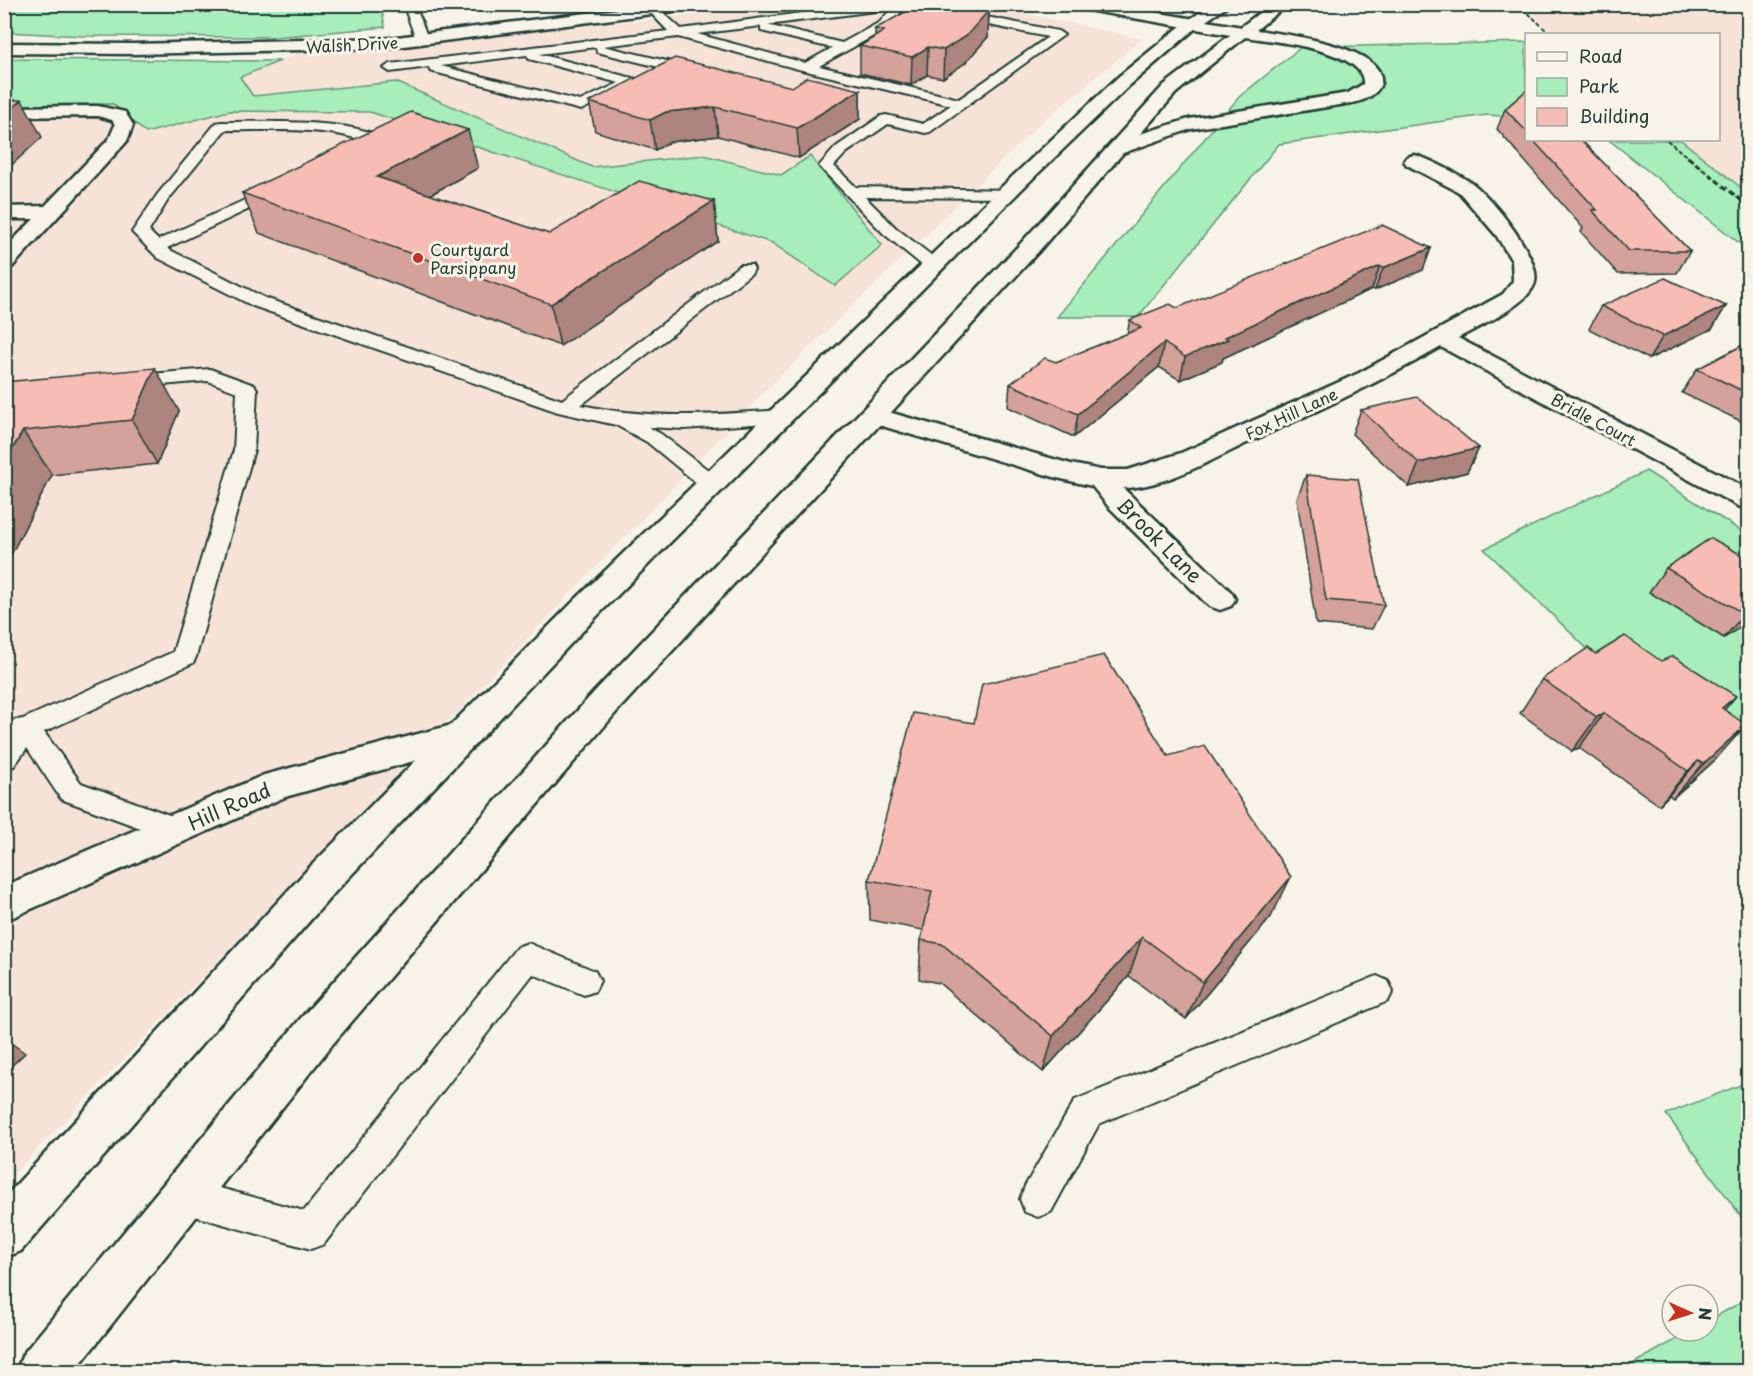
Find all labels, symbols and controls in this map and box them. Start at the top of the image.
street label: Walsh Drive [305,30,399,58]
legend [1525,33,1720,141]
text: Road [1579,42,1623,69]
text: Park [1579,72,1619,99]
text: Building [1579,102,1649,129]
place label: Courtyard Parsippany [430,237,516,279]
marker: Courtyard Parsippany [411,251,425,265]
street label: Fox Hill Lane [1241,381,1341,445]
street label: Bridle Court [1547,387,1641,452]
street label: Brook Lane [1110,490,1210,590]
street label: Hill Road [183,774,275,838]
north arrow [1660,1283,1720,1343]
text: N [1694,1307,1718,1321]

